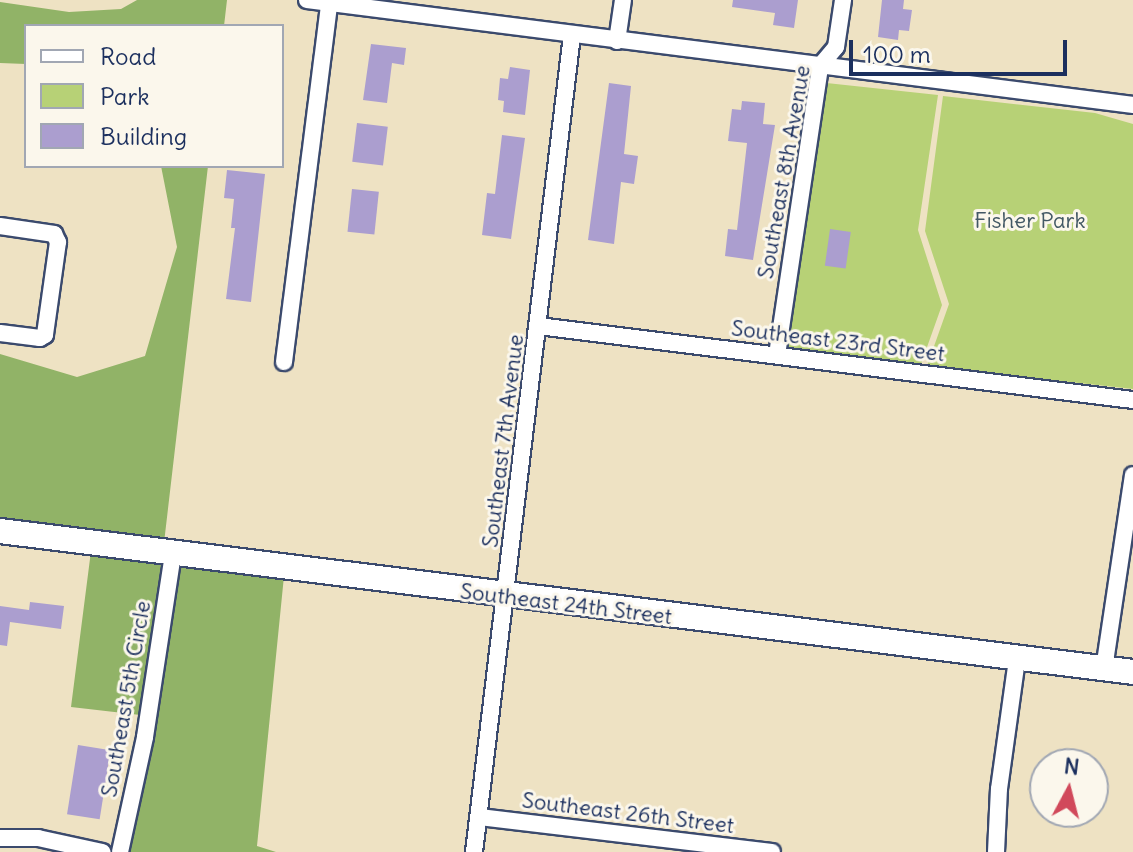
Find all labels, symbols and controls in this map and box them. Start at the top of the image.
legend [24,24,284,168]
scale bar [853,24,1071,74]
text: 100 m [863,39,931,69]
text: Road [100,41,156,71]
street label: Southeast 8th Avenue [752,63,816,281]
text: Park [100,81,150,111]
text: Building [100,121,187,151]
park label: Fisher Park [974,208,1086,234]
street label: Southeast 23rd Street [730,315,946,367]
street label: Southeast 7th Avenue [477,333,529,549]
street label: Southeast 24th Street [459,578,673,630]
street label: Southeast 5th Circle [96,599,156,799]
north arrow [1029,748,1109,828]
text: N [1062,751,1081,781]
street label: Southeast 26th Street [520,787,736,839]

